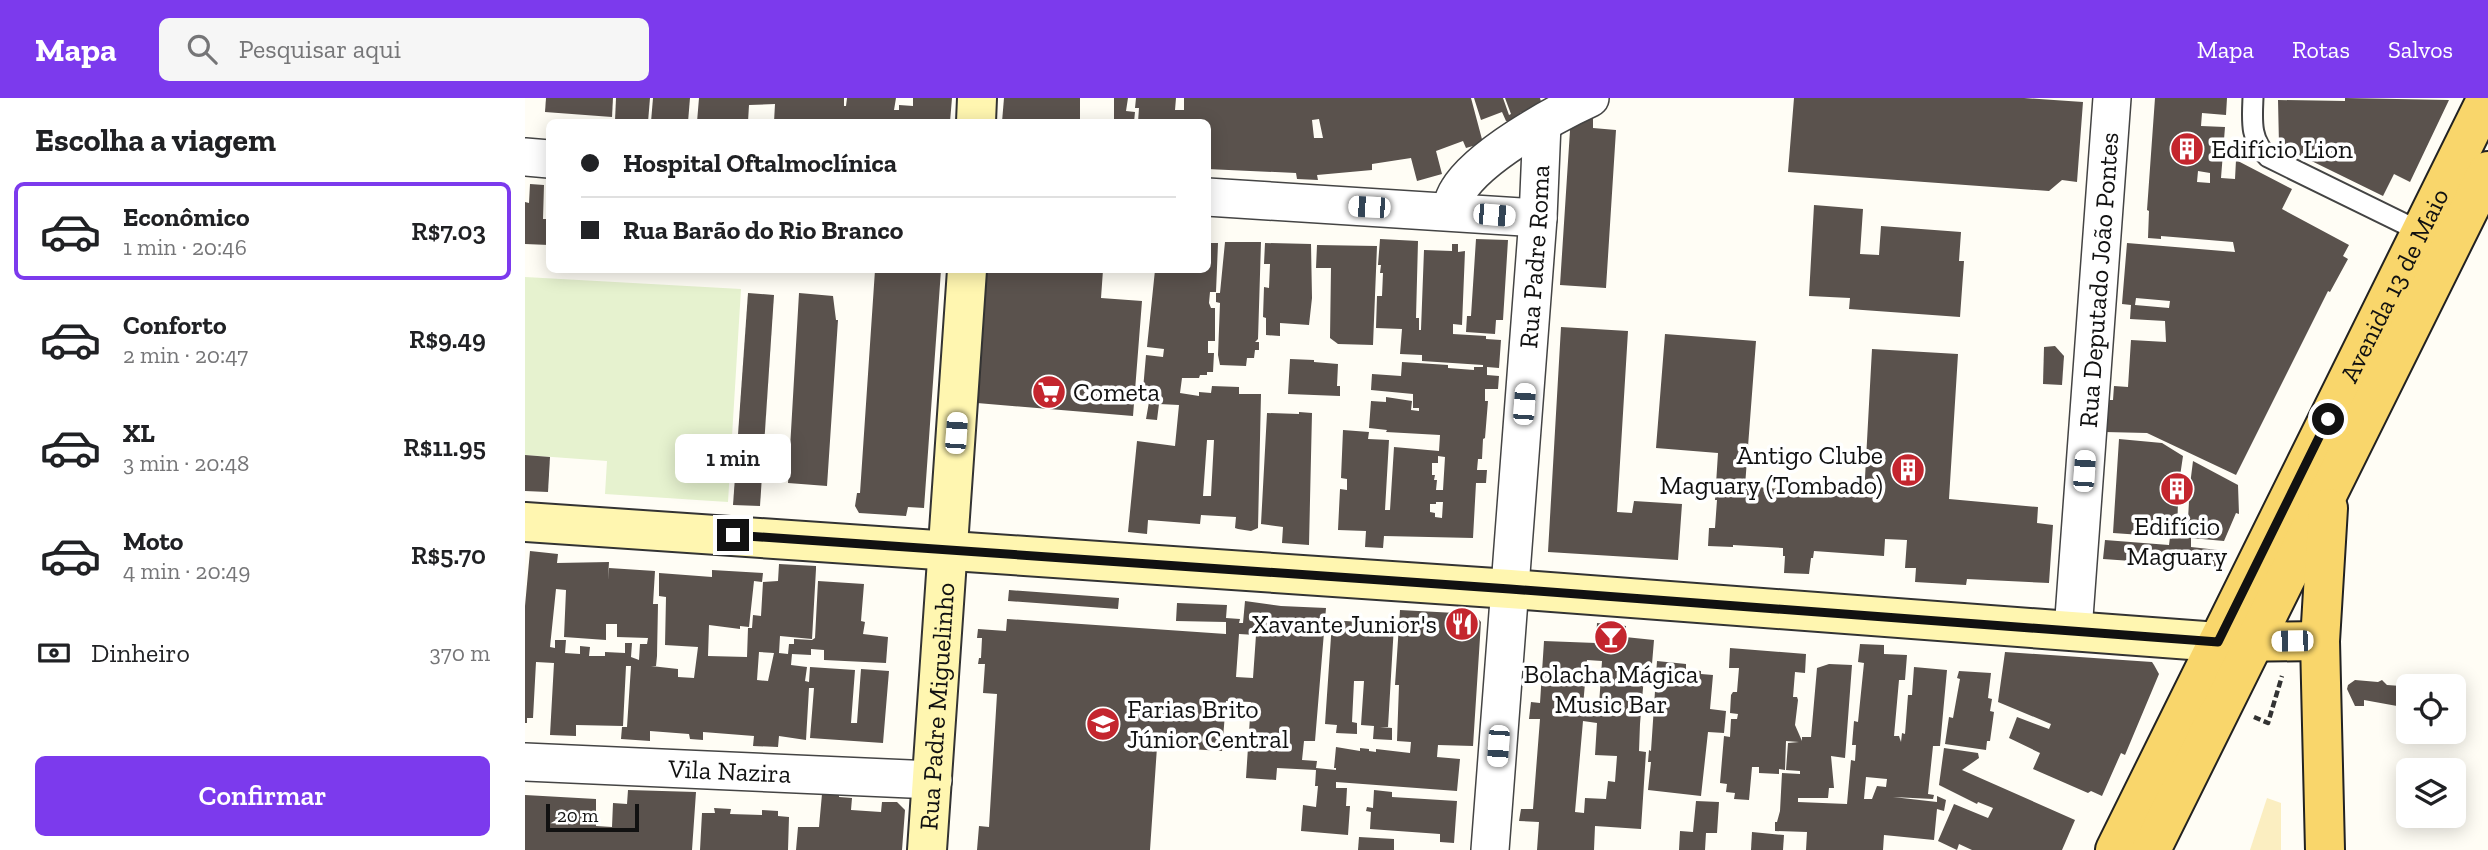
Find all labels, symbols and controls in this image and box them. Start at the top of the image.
search box [159,18,649,81]
text: Mapa [35,30,117,69]
icon: search [183,30,221,68]
text: Pesquisar aqui [239,33,401,65]
text: Mapa [2197,35,2254,64]
text: Rotas [2292,35,2350,64]
text: Salvos [2388,35,2453,64]
text: Escolha a viagem [35,121,276,159]
building icon: Edifício Lion [2168,130,2206,168]
street label: Rua Deputado João Pontes [2072,131,2125,429]
place label: Edifício Lion [2211,133,2353,165]
text: Hospital Oftalmoclínica [623,147,897,179]
street label: Rua Padre Roma [1512,164,1556,350]
street label: Avenida 13 de Maio [2333,183,2456,388]
car [1348,195,1391,219]
icon: car [39,200,102,263]
text: Econômico [123,201,250,233]
car [1473,203,1516,227]
text: Rua Barão do Rio Branco [623,214,903,246]
text: R$7.03 [411,215,486,247]
text: 1 min · 20:46 [123,233,247,261]
icon: car [39,308,102,371]
text: Conforto [123,309,227,341]
text: R$9.49 [409,323,486,355]
text: 2 min · 20:47 [123,341,248,369]
supermarket icon: Cometa [1030,373,1068,411]
place label: Cometa [1073,376,1160,408]
car [1513,382,1536,426]
route start [2312,403,2344,435]
car [945,411,968,455]
icon: car [39,416,102,479]
text: XL [123,417,155,449]
text: R$11.95 [403,431,486,463]
callout: 1 min [675,434,791,482]
place label: Antigo Clube Maguary (Tombado) [1660,439,1883,501]
text: 1 min [706,444,760,472]
text: 3 min · 20:48 [123,449,249,477]
car [2073,449,2096,493]
building icon: Antigo Clube Maguary (Tombado) [1889,451,1927,489]
building icon: Edifício Maguary [2158,470,2196,508]
place label: Edifício Maguary [2127,510,2228,572]
route end [717,519,749,551]
icon: car [39,524,102,587]
text: Moto [123,525,183,557]
text: R$5.70 [411,539,486,571]
text: 4 min · 20:49 [123,557,250,585]
street label: Rua Padre Miguelinho [912,581,961,831]
restaurant icon: Xavante Junior's [1443,605,1481,643]
place label: Xavante Junior's [1252,608,1437,640]
bar icon: Bolacha Mágica Music Bar [1592,618,1630,656]
car [2271,630,2314,652]
icon: cash [35,634,73,672]
text: Dinheiro [91,637,190,669]
text: 370 m [430,639,490,667]
place label: Bolacha Mágica Music Bar [1524,658,1699,720]
map controls [2396,674,2466,828]
button: locate [2396,674,2466,744]
place label: Farias Brito Júnior Central [1127,693,1289,755]
school or university icon: Farias Brito Júnior Central [1084,705,1122,743]
car [1487,724,1510,768]
street label: Vila Nazira [667,752,792,790]
button: Confirmar [35,756,490,836]
button: layers [2396,758,2466,828]
scale bar [546,801,639,833]
text: 20 m [557,804,598,827]

